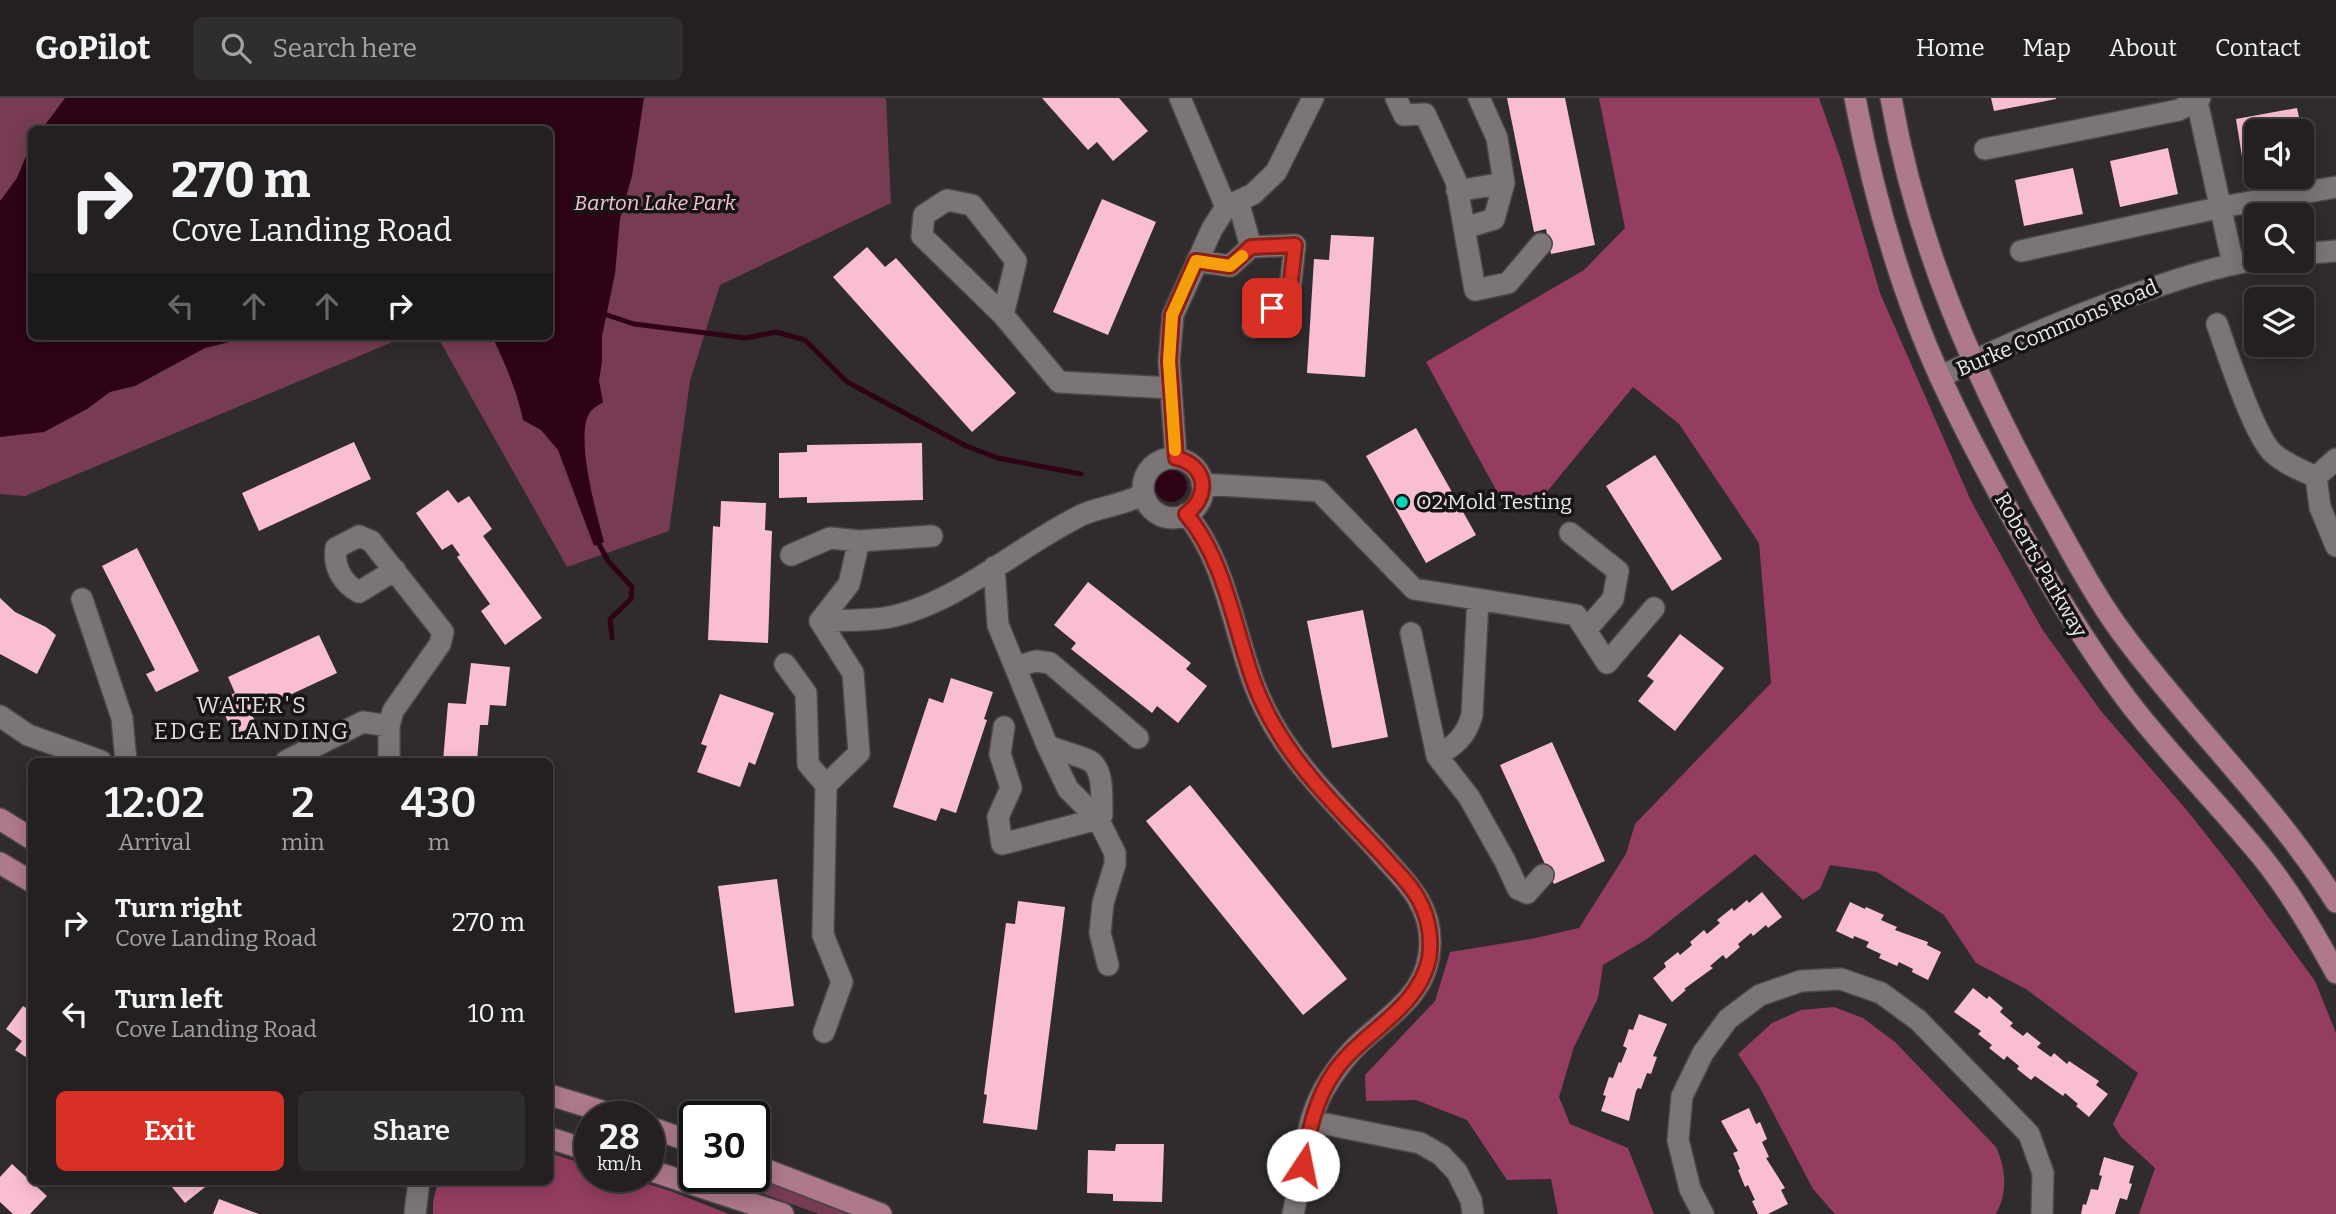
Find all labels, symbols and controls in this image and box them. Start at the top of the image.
search box [193,17,683,80]
text: GoPilot [35,28,151,68]
icon: search [217,29,255,67]
text: Search here [273,33,417,64]
text: Home [1916,34,1985,62]
text: Map [2023,34,2071,62]
text: About [2109,34,2177,62]
text: Contact [2215,34,2301,62]
map controls [2244,119,2314,357]
button: sound [2244,119,2314,189]
text: 270 m [171,151,311,210]
icon: right [56,154,147,245]
park label: Barton Lake Park [574,190,737,216]
button: search [2244,203,2314,273]
text: Cove Landing Road [171,211,452,249]
street label: Burke Commons Road [1952,274,2162,382]
pin [1242,278,1302,338]
icon: left [162,287,200,325]
icon: ahead [235,287,273,325]
icon: ahead [308,287,346,325]
icon: right [381,287,419,325]
button: layers [2244,287,2314,357]
icon: arrive [1253,289,1291,327]
street label: Roberts Parkway [1989,488,2093,643]
place label: O2 Mold Testing [1416,489,1572,515]
marker: O2 Mold Testing [1394,494,1410,510]
district label: WATER'S EDGE LANDING [154,691,350,745]
text: 12:02 [104,778,205,828]
text: 2 [291,778,315,828]
text: 430 [401,778,477,828]
text: Arrival [118,828,191,856]
text: min [281,828,325,856]
text: m [428,828,450,856]
text: Turn right [115,893,242,924]
icon: right [56,904,94,942]
text: 270 m [452,907,525,938]
text: Cove Landing Road [115,924,317,952]
text: Turn left [115,984,223,1015]
icon: left [56,995,94,1033]
text: 10 m [468,998,525,1029]
text: Cove Landing Road [115,1015,317,1043]
button: Exit [56,1091,284,1171]
button: Share [298,1091,525,1171]
speed limit sign: 30 [679,1101,770,1192]
text: 28 [599,1116,640,1158]
position arrow [1266,1128,1340,1202]
text: km/h [597,1153,642,1175]

